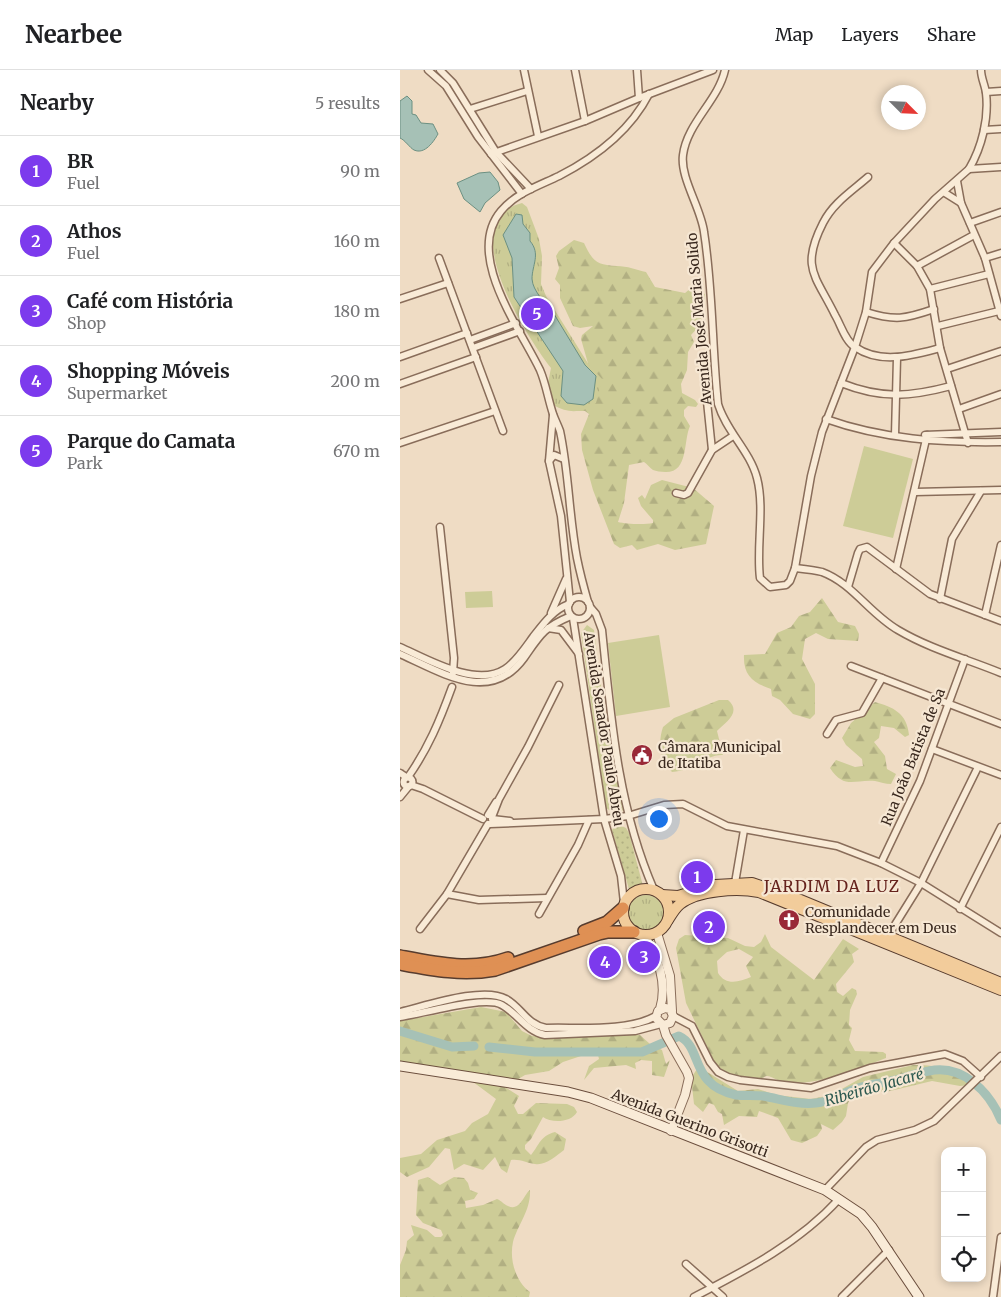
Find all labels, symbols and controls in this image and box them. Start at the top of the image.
text: Nearbee [25,19,122,50]
text: Map [775,23,813,46]
text: Layers [841,23,899,46]
text: Share [927,23,976,46]
north arrow [881,85,926,130]
text: Nearby [20,89,94,116]
text: 5 results [315,93,380,113]
text: BR [67,149,94,173]
text: 1 [32,161,40,181]
text: 90 m [340,161,380,181]
text: Fuel [67,173,100,193]
text: Athos [67,219,122,243]
text: 2 [31,231,41,251]
text: 160 m [334,231,380,251]
street label: Avenida José Maria Solido [683,232,716,407]
text: Fuel [67,243,100,263]
text: Café com História [67,289,233,313]
pin: 5 [521,295,553,333]
text: 3 [31,301,41,321]
text: 180 m [334,301,380,321]
text: Shop [67,313,106,333]
text: Shopping Móveis [67,359,230,383]
text: 4 [31,371,41,391]
text: 200 m [330,371,380,391]
text: Supermarket [67,383,168,403]
text: Parque do Camata [67,429,235,453]
text: 5 [31,441,41,461]
text: 670 m [333,441,380,461]
text: Park [67,453,103,473]
street label: Avenida Senador Paulo Abreu [580,629,628,828]
street label: Rua João Batista de Sa [877,685,949,829]
place label: Câmara Municipal de Itatiba [658,738,782,772]
public building icon: Câmara Municipal de Itatiba [630,743,654,767]
your location [646,806,672,832]
pin: 1 [681,858,713,896]
district label: JARDIM DA LUZ [763,876,900,896]
place label: Comunidade Resplandecer em Deus [805,903,957,937]
pin: 2 [693,908,725,946]
church icon: Comunidade Resplandecer em Deus [777,908,801,932]
pin: 3 [628,938,660,976]
pin: 4 [589,943,621,981]
water label: Ribeirão Jacaré [822,1064,926,1110]
street label: Avenida Guerino Grisotti [608,1084,771,1161]
map controls [941,1147,986,1282]
button: + [941,1147,986,1192]
button: − [941,1192,986,1237]
button: locate [941,1237,986,1282]

